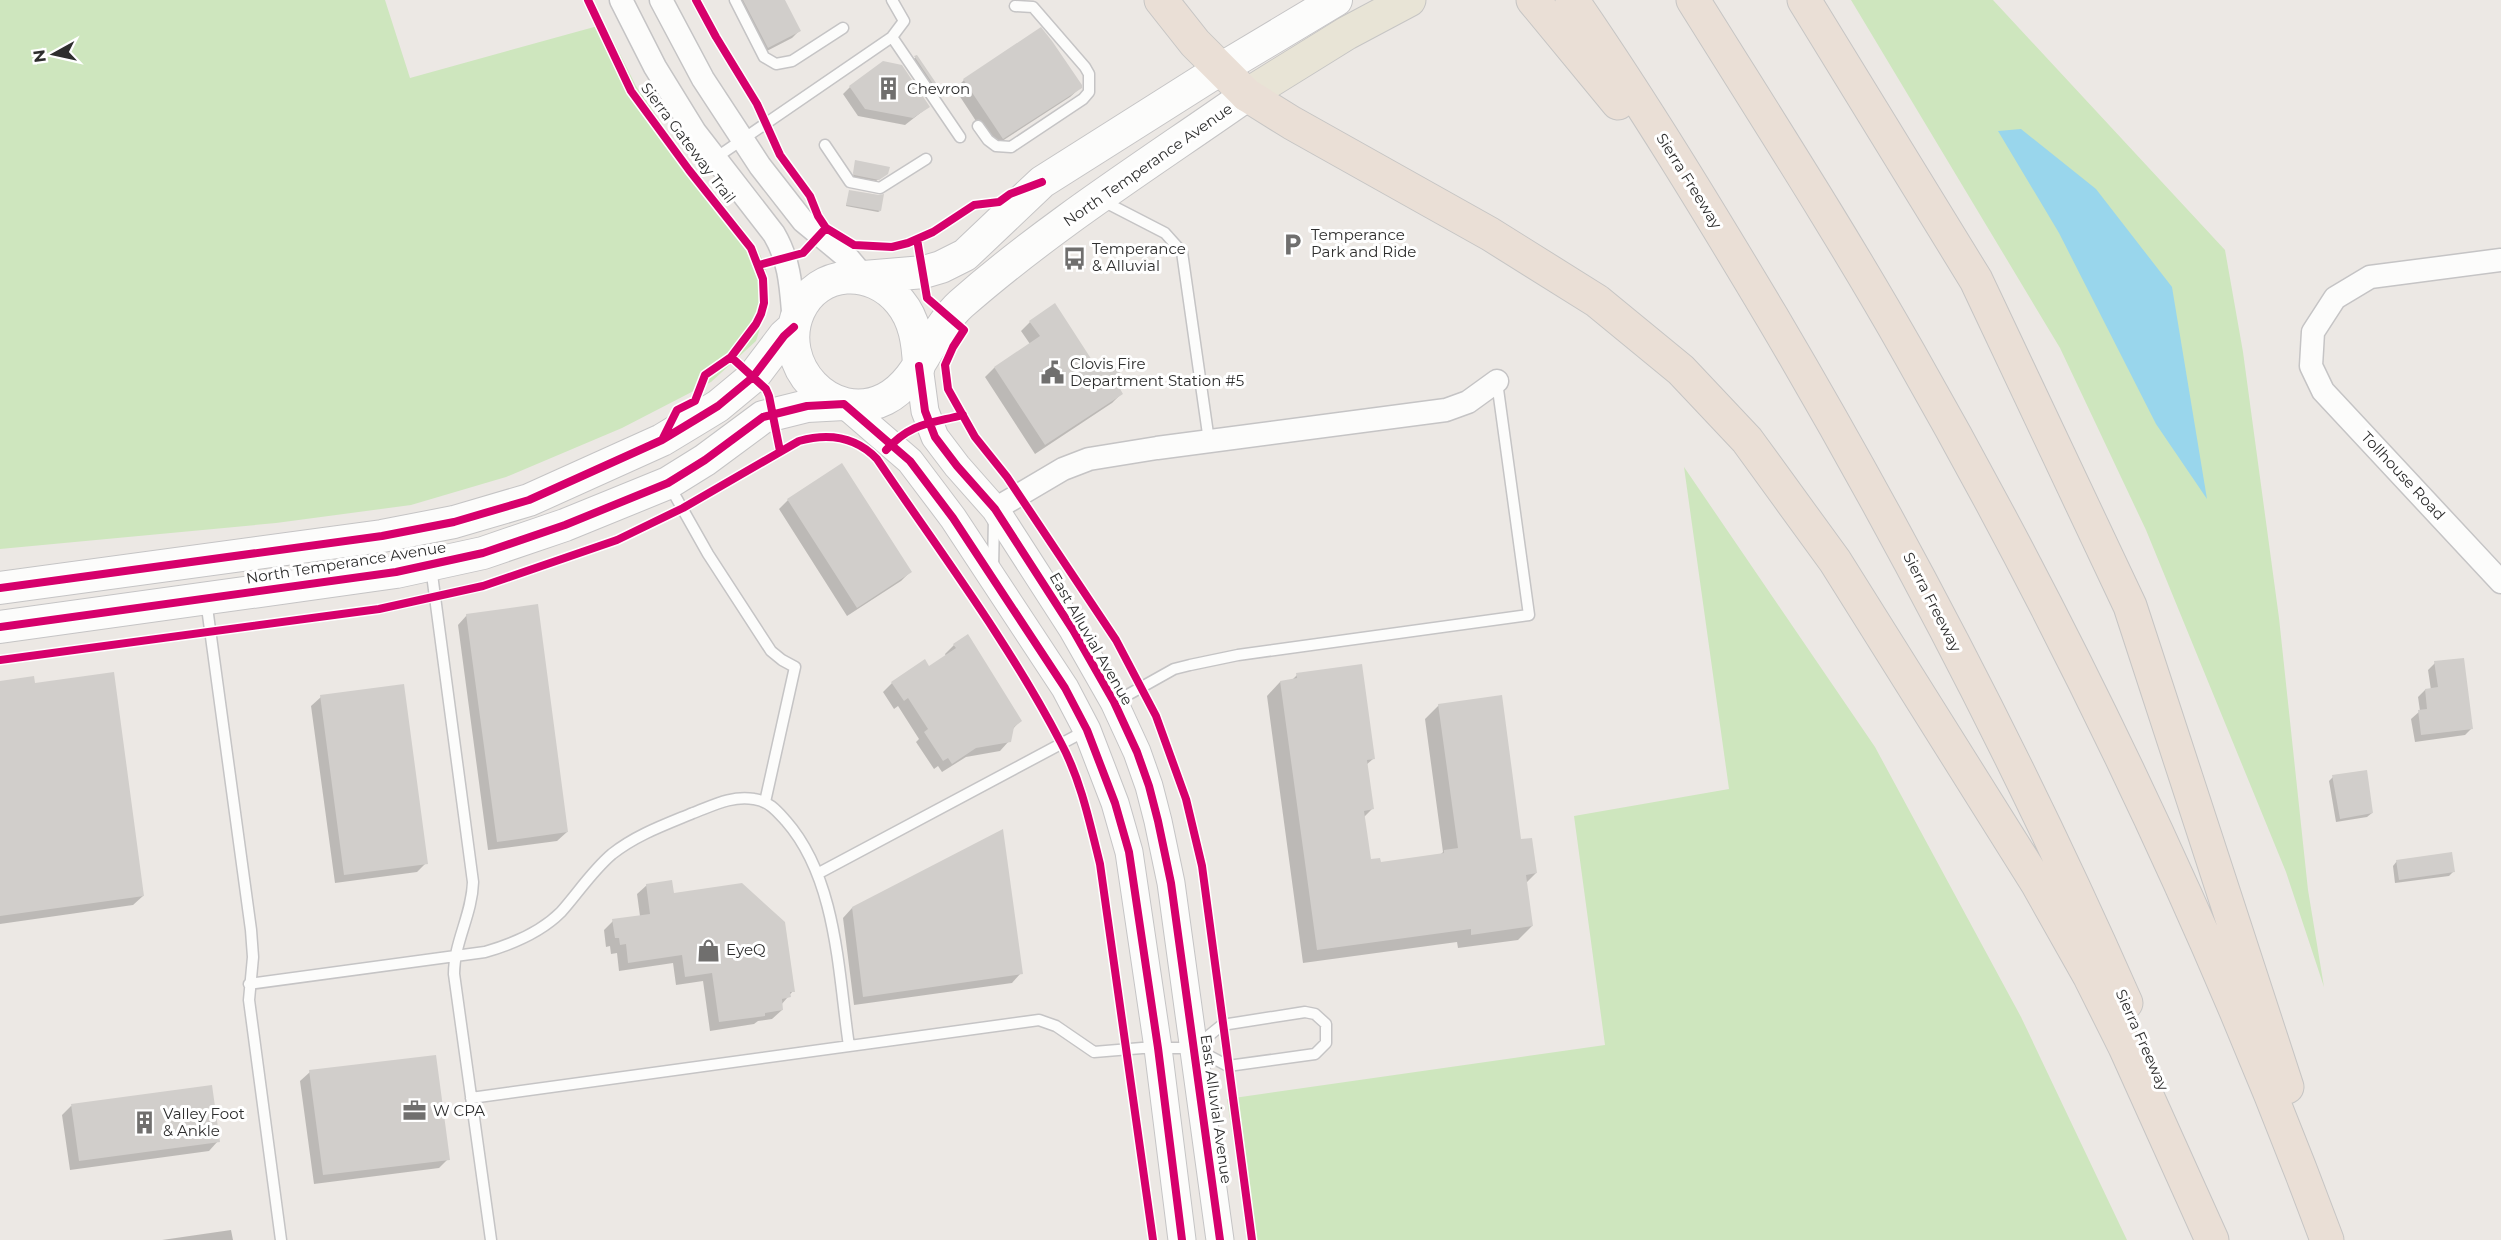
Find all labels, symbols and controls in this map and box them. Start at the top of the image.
north arrow [24,24,84,84]
text: N [29,48,50,64]
building icon: Chevron [876,76,902,102]
street label: Sierra Gateway Trail [637,79,740,207]
place label: Chevron [907,79,970,98]
street label: North Temperance Avenue [1059,99,1236,230]
street label: Sierra Freeway [1652,129,1727,233]
place label: Temperance Park and Ride [1311,225,1416,261]
parking icon: Temperance Park and Ride [1280,231,1306,257]
place label: Temperance & Alluvial [1092,239,1186,275]
bus stop icon: Temperance & Alluvial [1061,245,1087,271]
place label: Clovis Fire Department Station #5 [1070,354,1244,390]
public building icon: Clovis Fire Department Station #5 [1039,360,1065,386]
street label: Tollhouse Road [2357,427,2449,524]
street label: North Temperance Avenue [245,537,447,588]
street label: Sierra Freeway [1899,549,1966,655]
street label: East Alluvial Avenue [1046,569,1137,709]
shop icon: EyeQ [695,937,721,963]
place label: EyeQ [726,940,766,959]
street label: Sierra Freeway [2112,986,2174,1094]
street label: East Alluvial Avenue [1197,1033,1236,1185]
office icon: W CPA [402,1098,428,1124]
place label: W CPA [433,1101,485,1120]
place label: Valley Foot & Ankle [163,1104,245,1140]
building icon: Valley Foot & Ankle [132,1110,158,1136]

